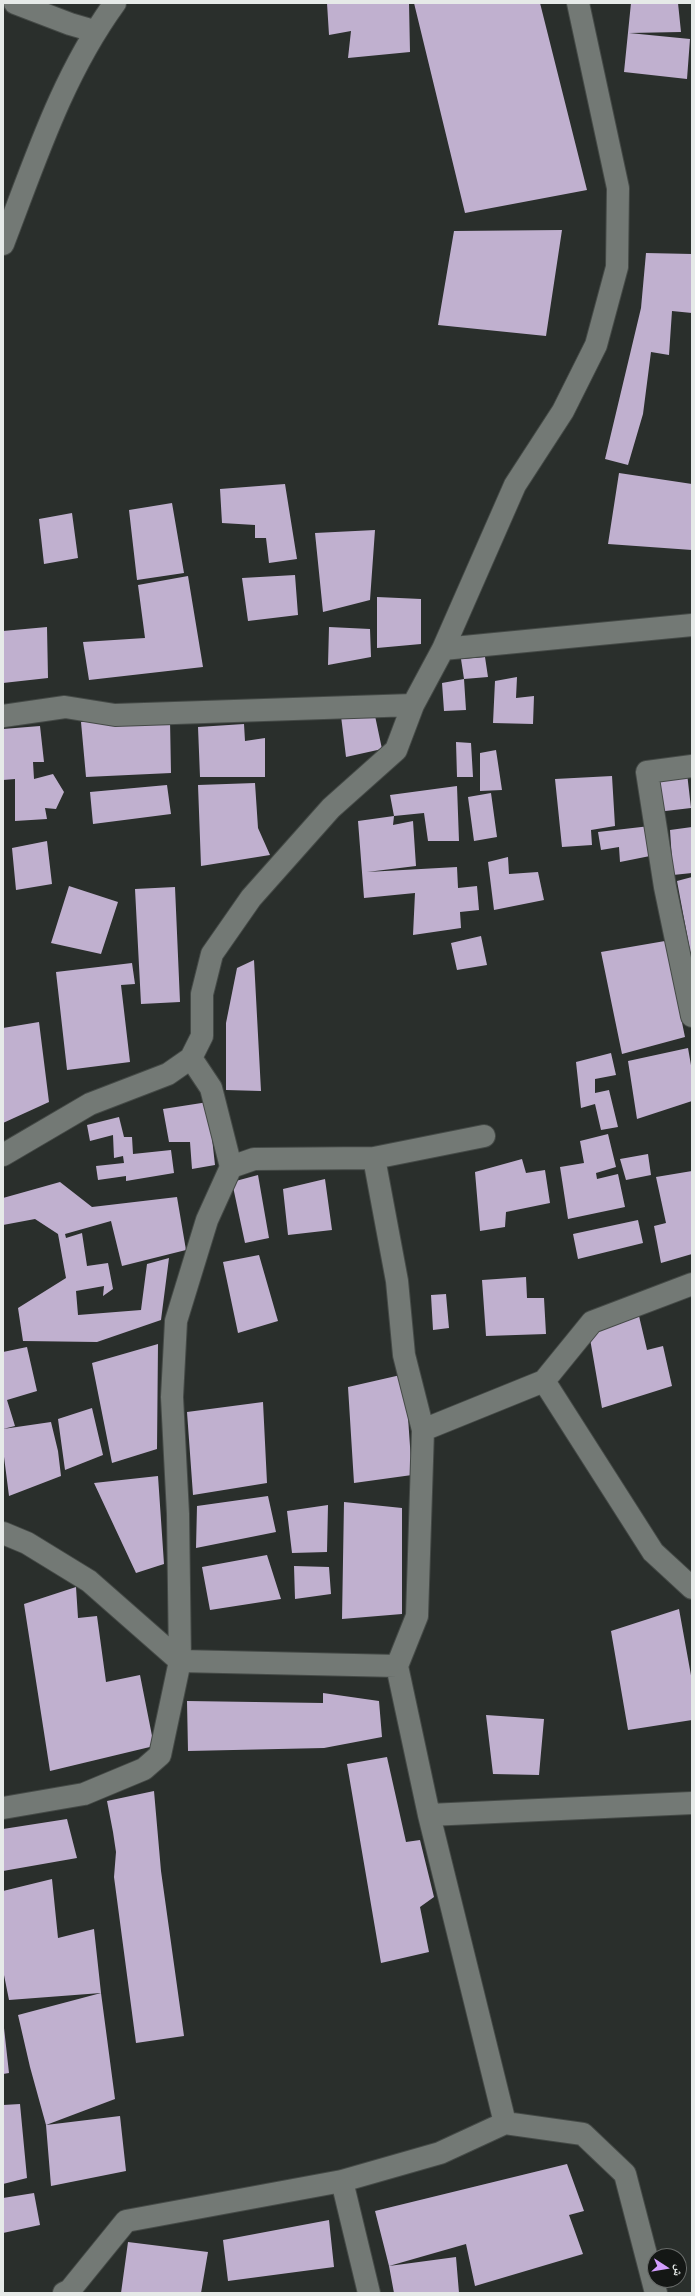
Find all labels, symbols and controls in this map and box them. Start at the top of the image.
north arrow [647,2248,687,2288]
text: ش [671,2263,686,2277]

